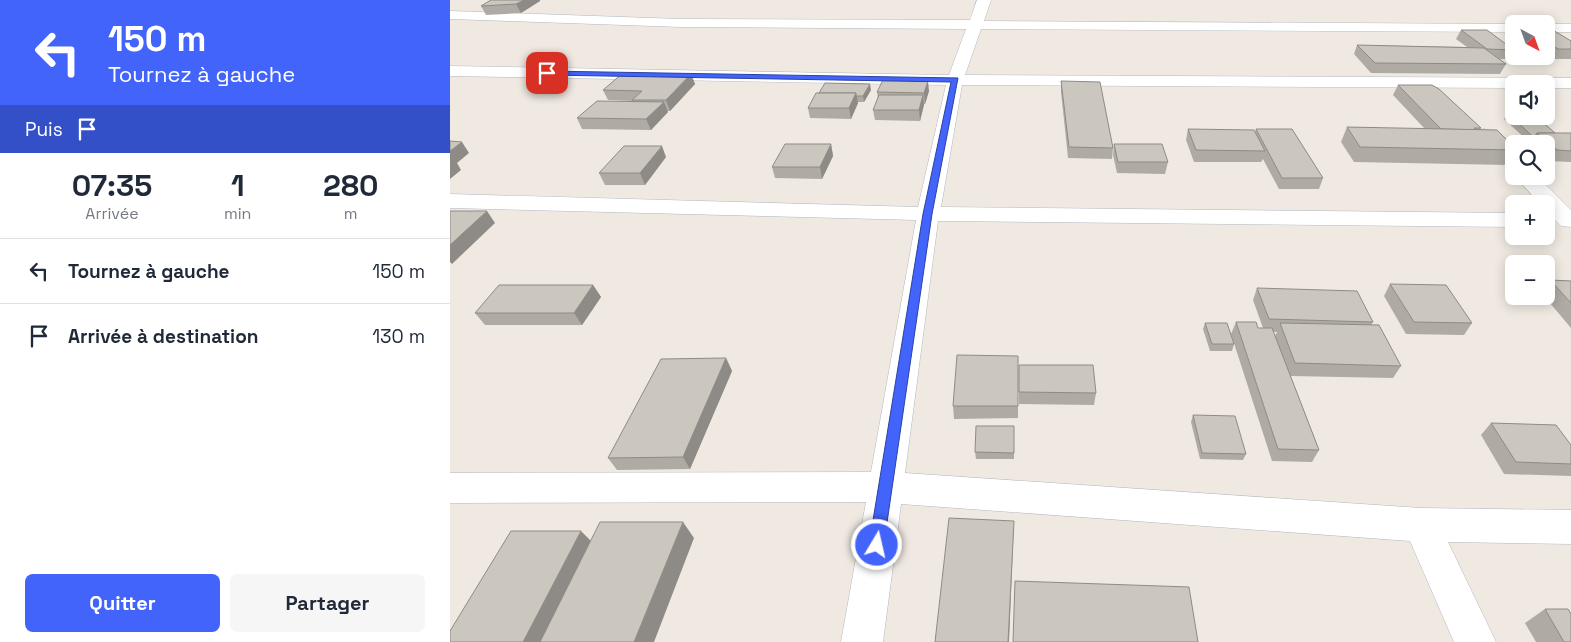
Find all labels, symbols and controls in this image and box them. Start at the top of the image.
north arrow [1505,15,1555,65]
map controls [1505,15,1555,305]
text: 150 m [108,17,206,61]
icon: left [25,20,90,85]
pin [526,52,568,94]
icon: arrive [533,59,561,87]
text: Tournez à gauche [108,60,295,88]
button: sound [1505,75,1555,125]
icon: arrive [73,115,101,143]
text: Puis [25,117,63,142]
button: search [1505,135,1555,185]
text: 07:35 [72,166,152,205]
text: 1 [231,166,244,205]
text: 280 [323,166,378,205]
button: + [1505,195,1555,245]
text: Arrivée [85,203,139,224]
text: min [224,203,251,224]
text: m [344,203,358,224]
button: − [1505,255,1555,305]
icon: left [25,257,53,285]
text: Tournez à gauche [68,259,230,284]
text: 150 m [372,259,425,284]
icon: arrive [25,322,53,350]
text: Arrivée à destination [68,324,258,349]
text: 130 m [372,324,425,349]
position arrow [850,518,902,570]
button: Quitter [25,574,220,632]
button: Partager [230,574,425,632]

